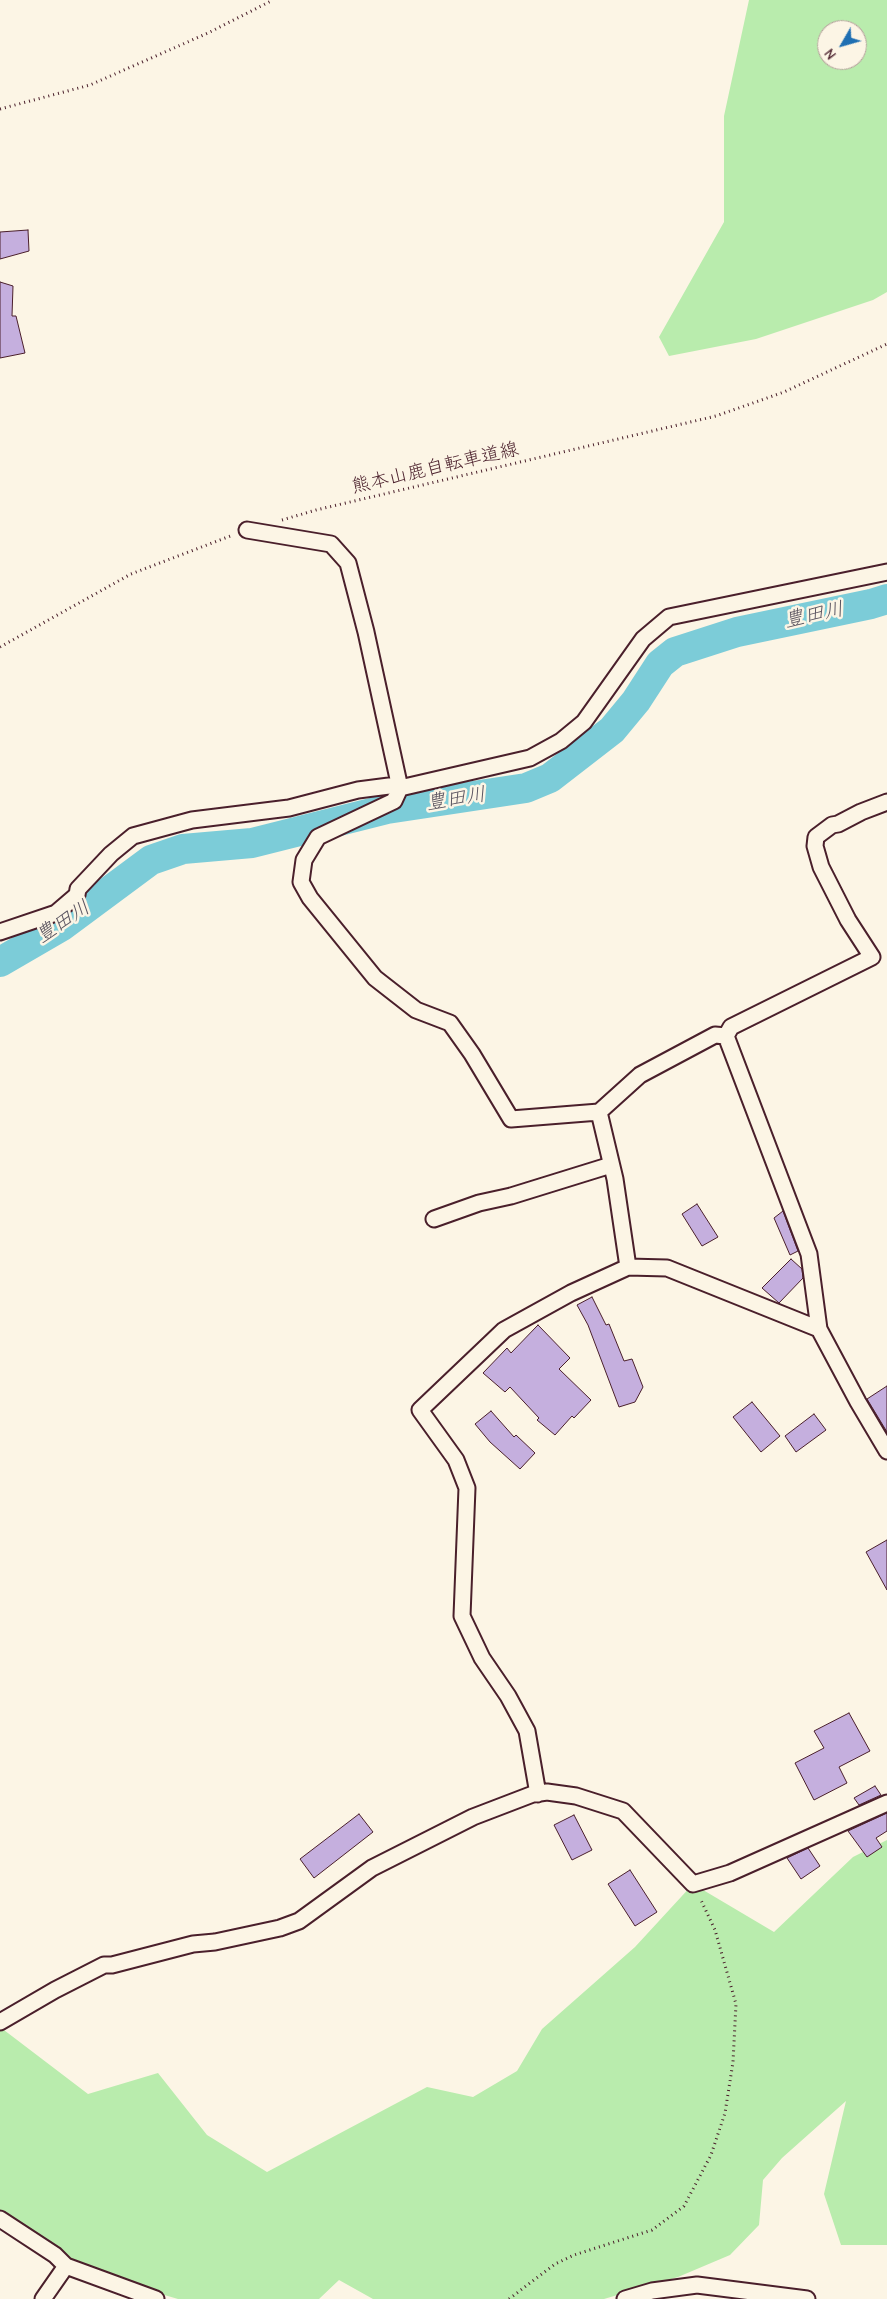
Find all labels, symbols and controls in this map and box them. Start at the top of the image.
north arrow [817,20,867,70]
text: N [821,45,840,63]
street label: 熊本山鹿自転車道線 [349,438,521,498]
water label: 豊田川 [782,597,846,633]
water label: 豊田川 [424,782,488,816]
water label: 豊田川 [31,896,95,948]

